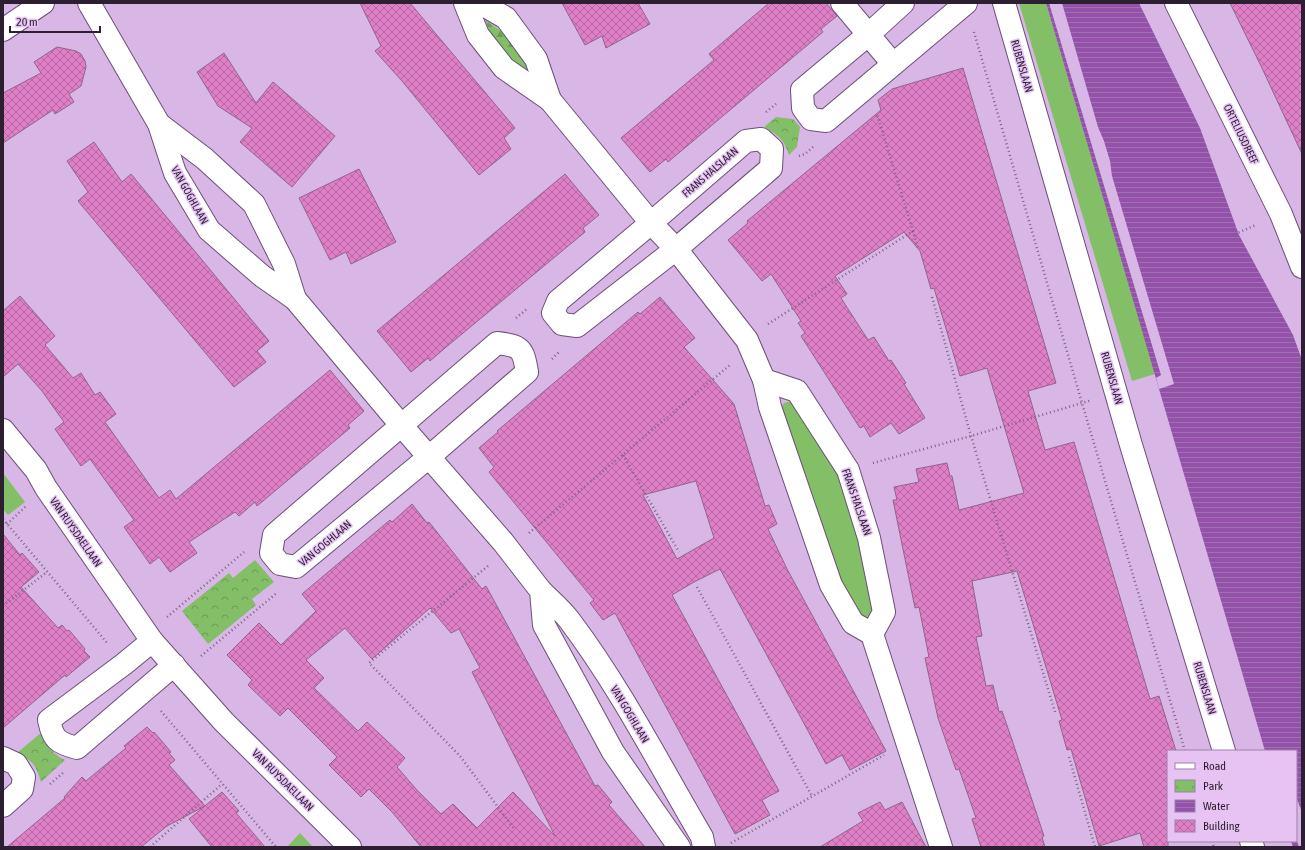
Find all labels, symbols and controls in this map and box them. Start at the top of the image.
scale bar [10,8,100,34]
text: 20 m [16,15,38,29]
street label: RUBENSLAAN [1009,38,1035,94]
street label: ORTELIUSDREEF [1221,102,1261,166]
street label: FRANS HALSLAAN [680,144,740,200]
street label: VAN GOGHLAAN [169,164,211,226]
street label: RUBENSLAAN [1099,350,1125,406]
street label: FRANS HALSLAAN [840,467,874,537]
street label: VAN RUYSDAELLAAN [48,495,104,569]
street label: VAN GOGHLAAN [296,518,354,568]
street label: RUBENSLAAN [1191,660,1219,716]
street label: VAN GOGHLAAN [608,683,652,745]
street label: VAN RUYSDAELLAAN [250,747,316,813]
legend [1167,750,1297,842]
text: Road [1203,759,1226,773]
text: Park [1203,779,1224,793]
text: Water [1203,799,1230,813]
text: Building [1203,819,1241,833]

